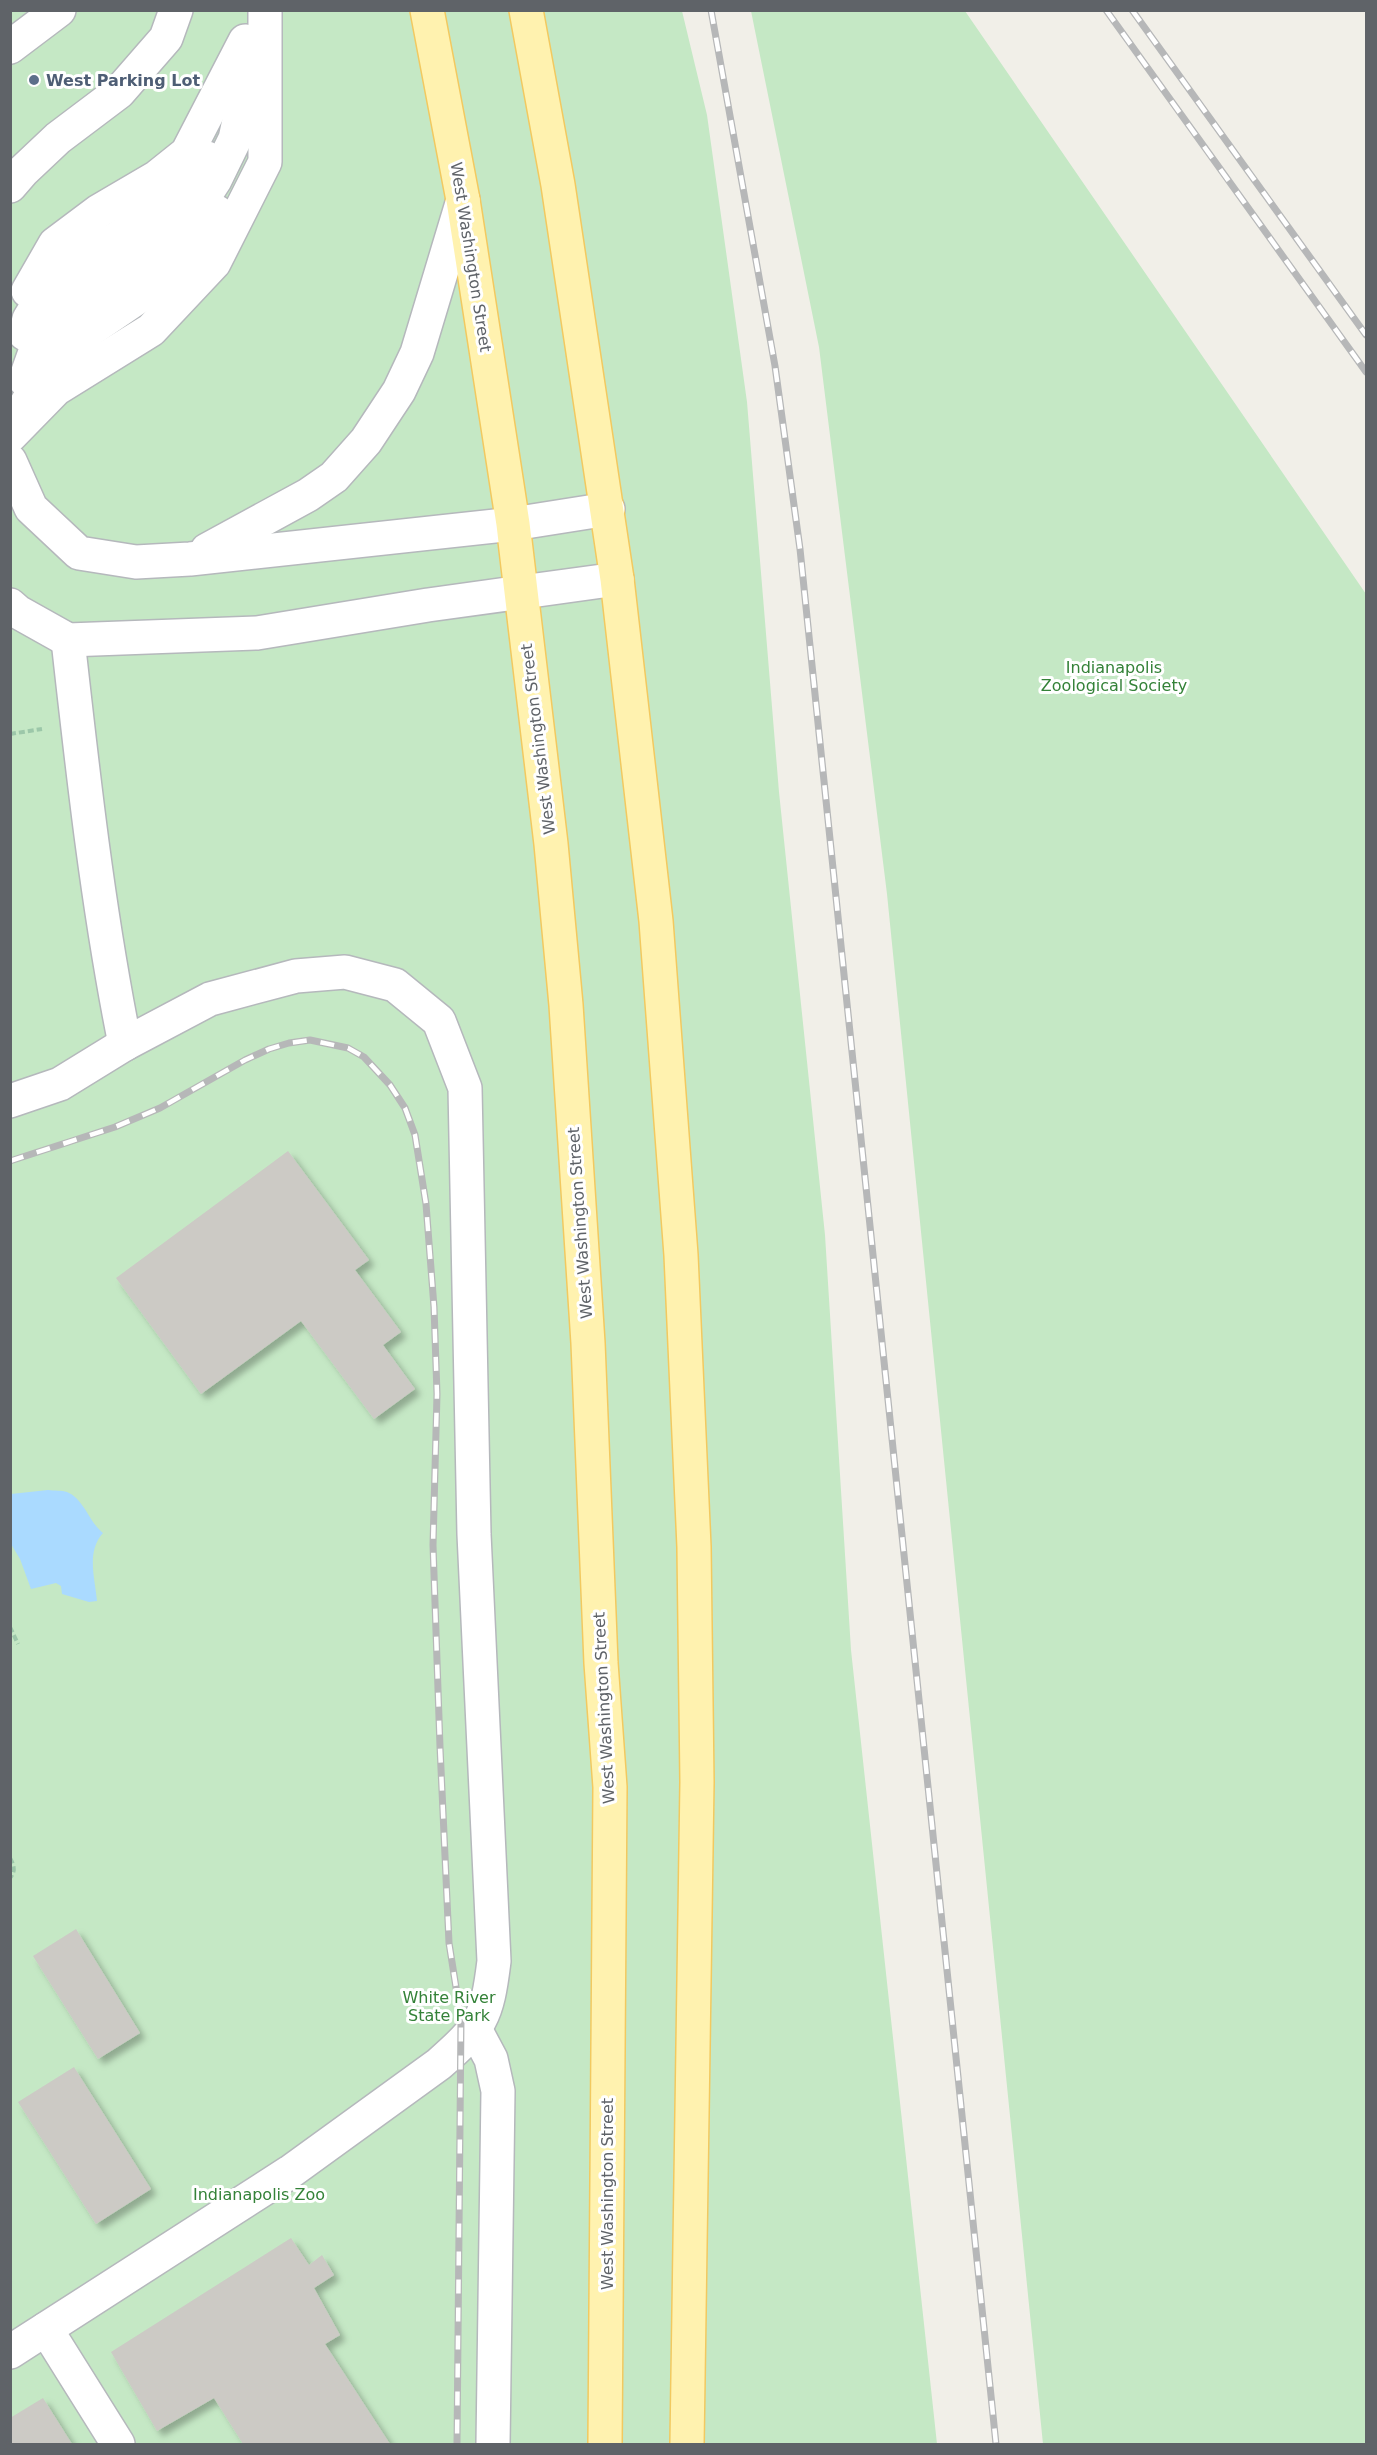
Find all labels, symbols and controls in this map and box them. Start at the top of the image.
place label: West Parking Lot [46,71,200,90]
marker: West Parking Lot [27,73,41,87]
street label: West Washington Street [447,161,495,353]
street label: West Washington Street [517,642,559,836]
park label: Indianapolis Zoological Society [1041,658,1187,695]
street label: West Washington Street [564,1126,596,1320]
street label: West Washington Street [589,1612,619,1804]
park label: White River State Park [402,1988,496,2025]
street label: West Washington Street [598,2098,617,2290]
park label: Indianapolis Zoo [193,2185,325,2204]

